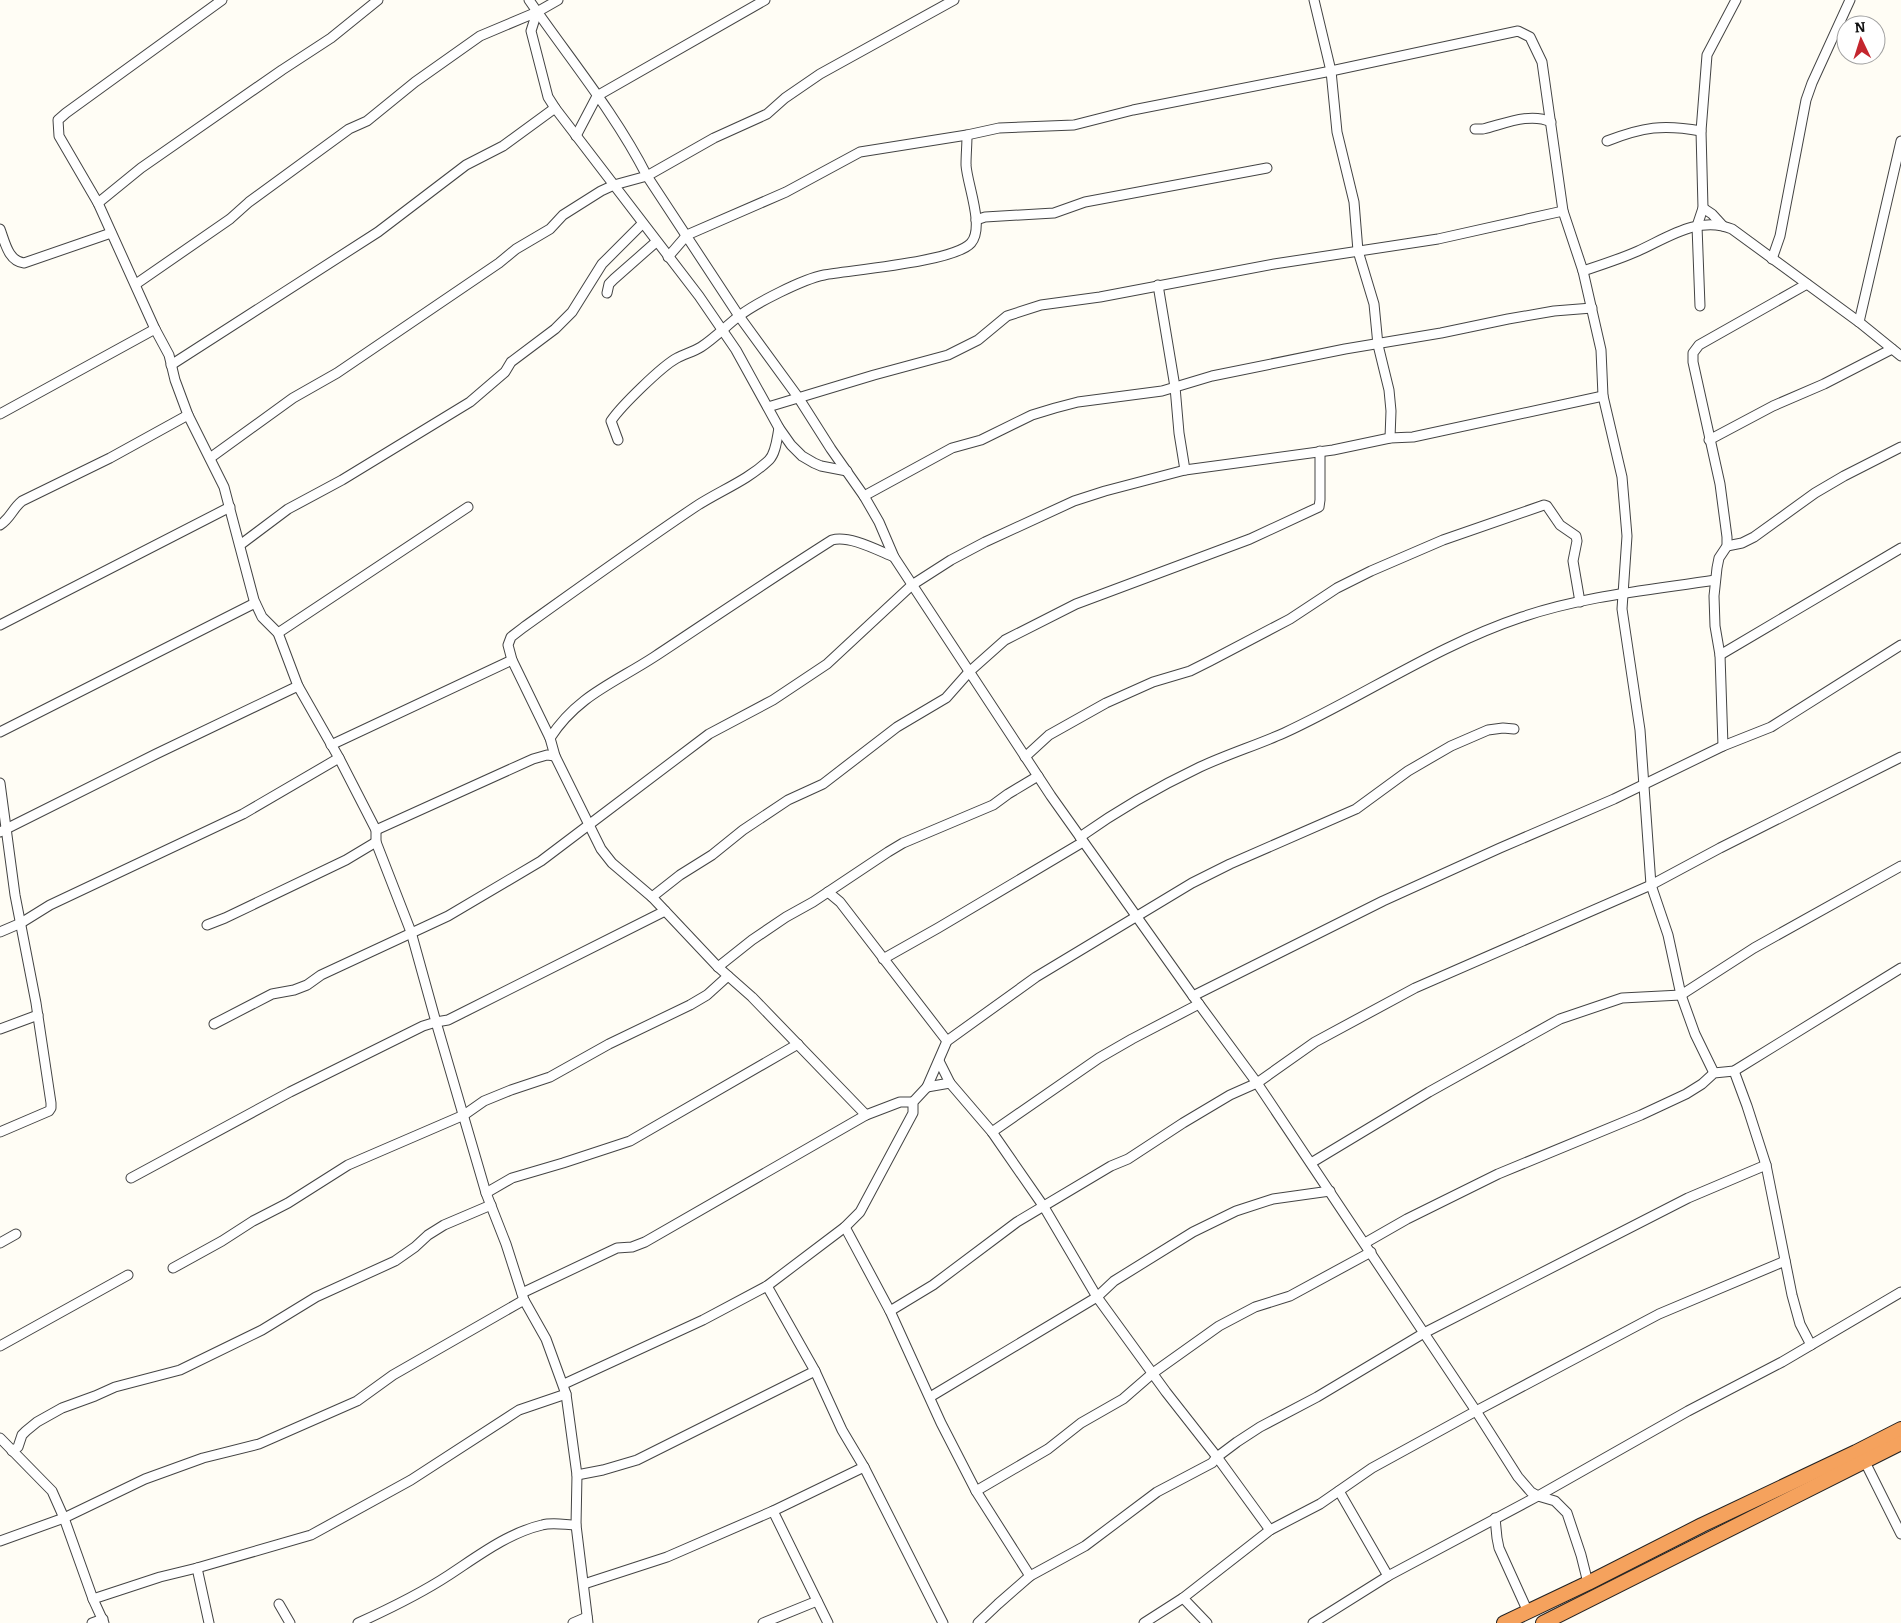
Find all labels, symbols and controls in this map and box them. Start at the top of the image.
north arrow [1836,15,1886,65]
text: N [1854,19,1866,36]

